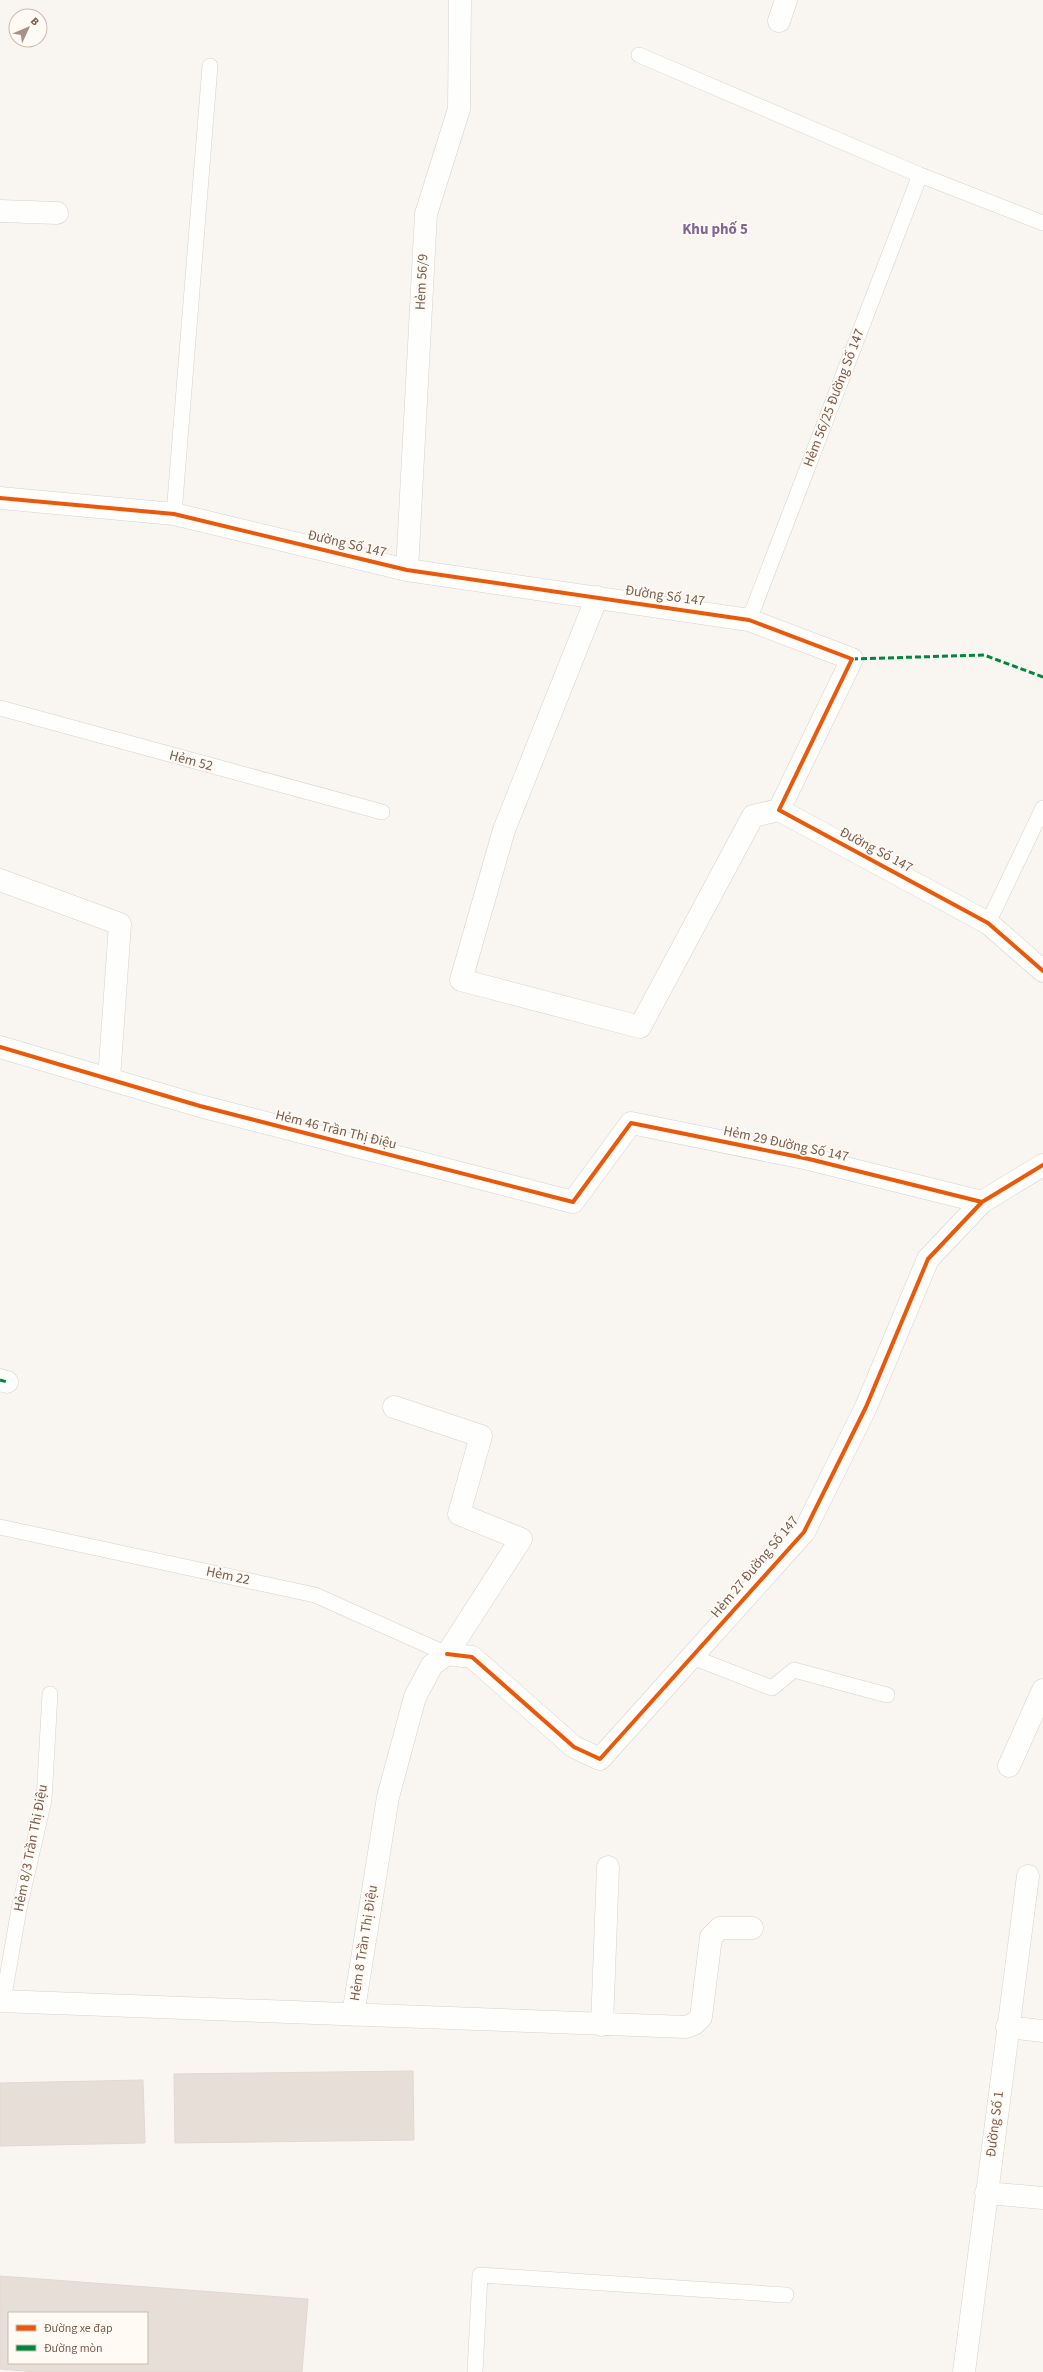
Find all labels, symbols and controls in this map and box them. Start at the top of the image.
north arrow [8,8,48,48]
text: B [27,14,43,29]
district label: Khu phố 5 [682,219,748,240]
street label: Hẻm 56/9 [411,253,433,311]
street label: Hẻm 56/25 Đường Số 147 [798,326,870,470]
street label: Đường Số 147 [306,525,388,563]
street label: Đường Số 147 [624,581,706,611]
street label: Hẻm 52 [167,746,215,776]
street label: Đường Số 147 [836,822,916,878]
street label: Hẻm 46 Trần Thị Điệu [273,1105,399,1155]
street label: Hẻm 29 Đường Số 147 [722,1121,850,1167]
street label: Hẻm 27 Đường Số 147 [706,1512,804,1622]
street label: Hẻm 22 [204,1562,252,1590]
street label: Hẻm 8/3 Trần Thị Điệu [9,1783,53,1913]
street label: Hẻm 8 Trần Thị Điệu [345,1883,383,2003]
street label: Đường Số 1 [981,2090,1009,2158]
legend [8,2312,148,2364]
text: Đường xe đạp [44,2320,113,2337]
text: Đường mòn [44,2340,103,2357]

